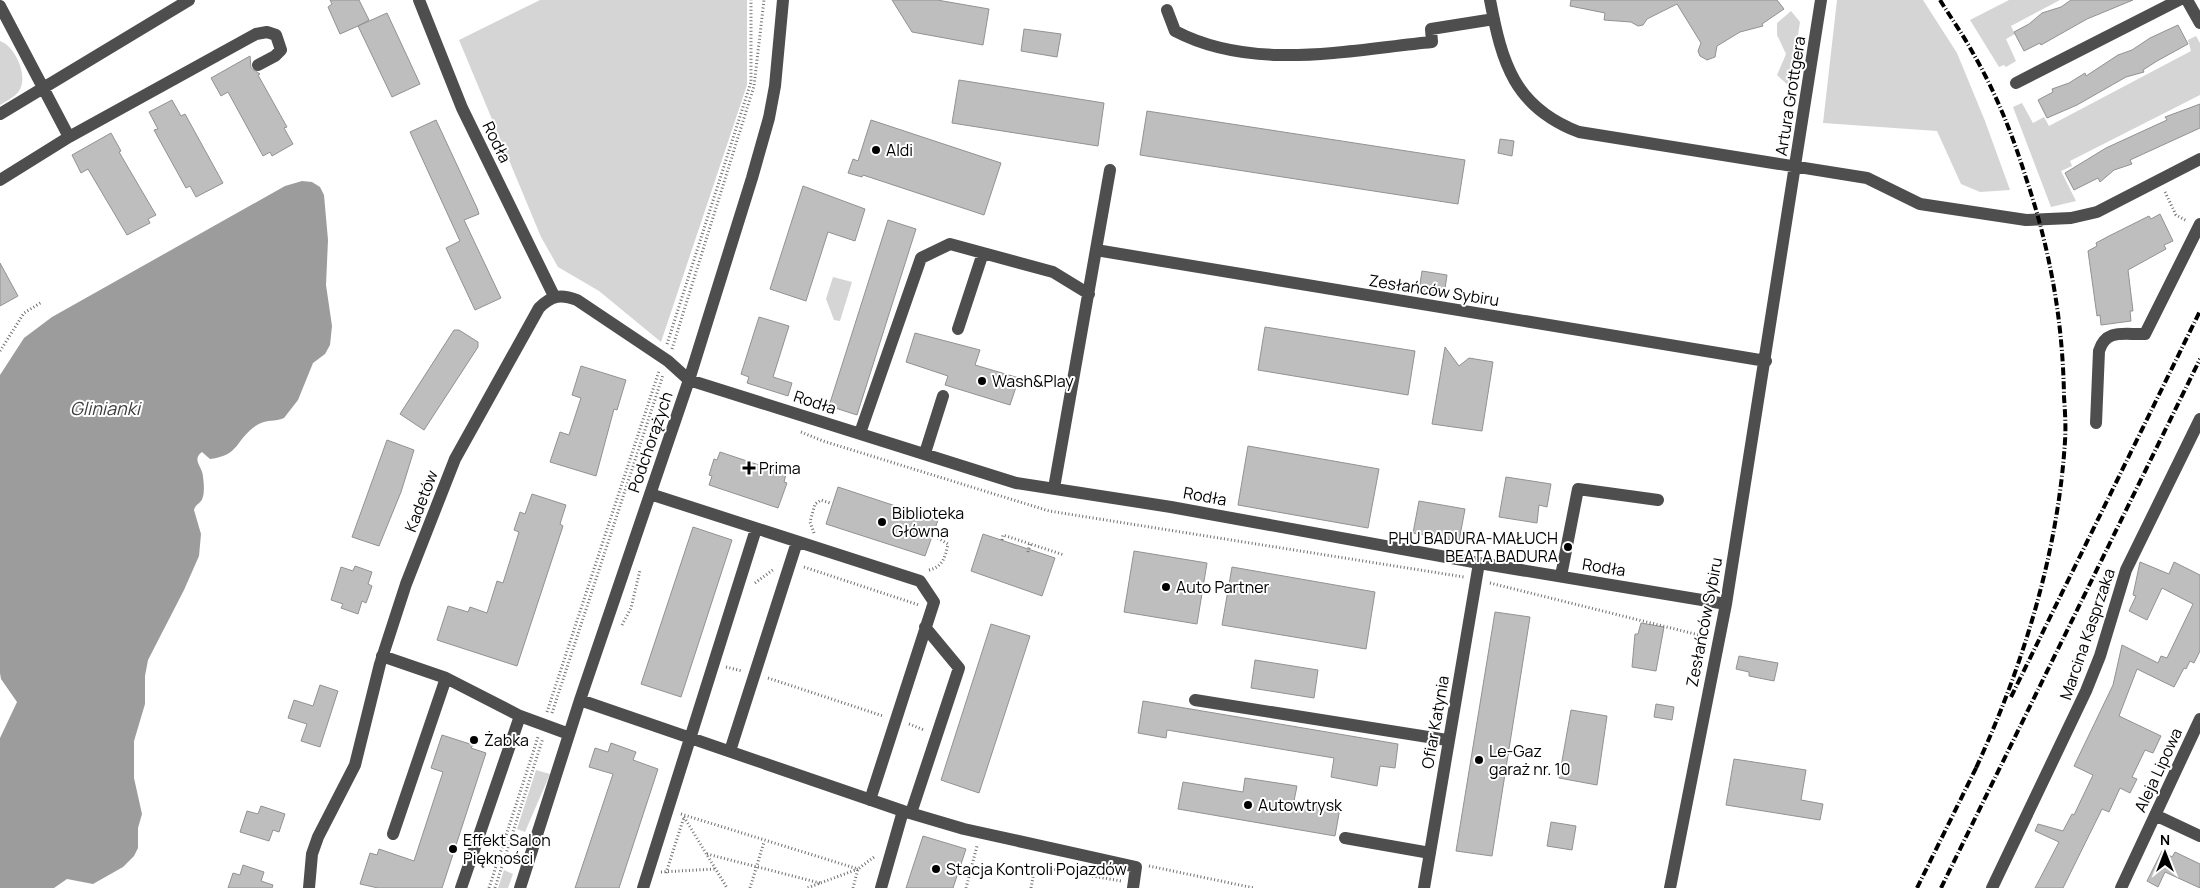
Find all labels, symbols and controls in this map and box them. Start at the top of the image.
street label: Artura Grottgera [1770,35,1810,157]
street label: Rodła [478,118,516,166]
place label: Aldi [886,139,913,161]
marker: Aldi [870,144,882,156]
street label: Zesłańców Sybiru [1367,269,1501,311]
place label: Wash&Play [992,370,1074,392]
marker: Wash&Play [976,375,988,387]
street label: Rodła [791,385,839,419]
street label: Podchorążych [622,389,678,495]
water label: Glinianki [70,396,143,420]
place label: Prima [759,457,801,479]
marker: Prima [743,462,755,474]
street label: Kadetów [399,467,443,535]
street label: Rodła [1182,481,1228,511]
place label: Biblioteka Główna [892,502,964,542]
marker: Biblioteka Główna [876,516,888,528]
place label: PHU BADURA-MAŁUCH BEATA BADURA [1389,527,1558,567]
marker: PHU BADURA-MAŁUCH BEATA BADURA [1562,541,1574,553]
street label: Rodła [1581,553,1627,581]
street label: Zesłańców Sybiru [1681,555,1727,689]
street label: Marcina Kasprzaka [2054,565,2120,703]
place label: Auto Partner [1176,576,1270,598]
marker: Auto Partner [1160,581,1172,593]
street label: Ofiar Katynia [1416,674,1454,770]
street label: Aleja Lipowa [2129,724,2187,816]
place label: Żabka [484,729,529,751]
marker: Żabka [468,734,480,746]
place label: Le-Gaz garaż nr. 10 [1489,740,1571,780]
marker: Le-Gaz garaż nr. 10 [1473,754,1485,766]
place label: Autowtrysk [1258,794,1343,816]
marker: Autowtrysk [1242,799,1254,811]
north arrow [2140,828,2190,878]
place label: Effekt Salon Piękności [463,829,551,869]
text: N [2160,830,2170,849]
marker: Effekt Salon Piękności [447,843,459,855]
place label: Stacja Kontroli Pojazdów [946,858,1127,880]
marker: Stacja Kontroli Pojazdów [930,863,942,875]

